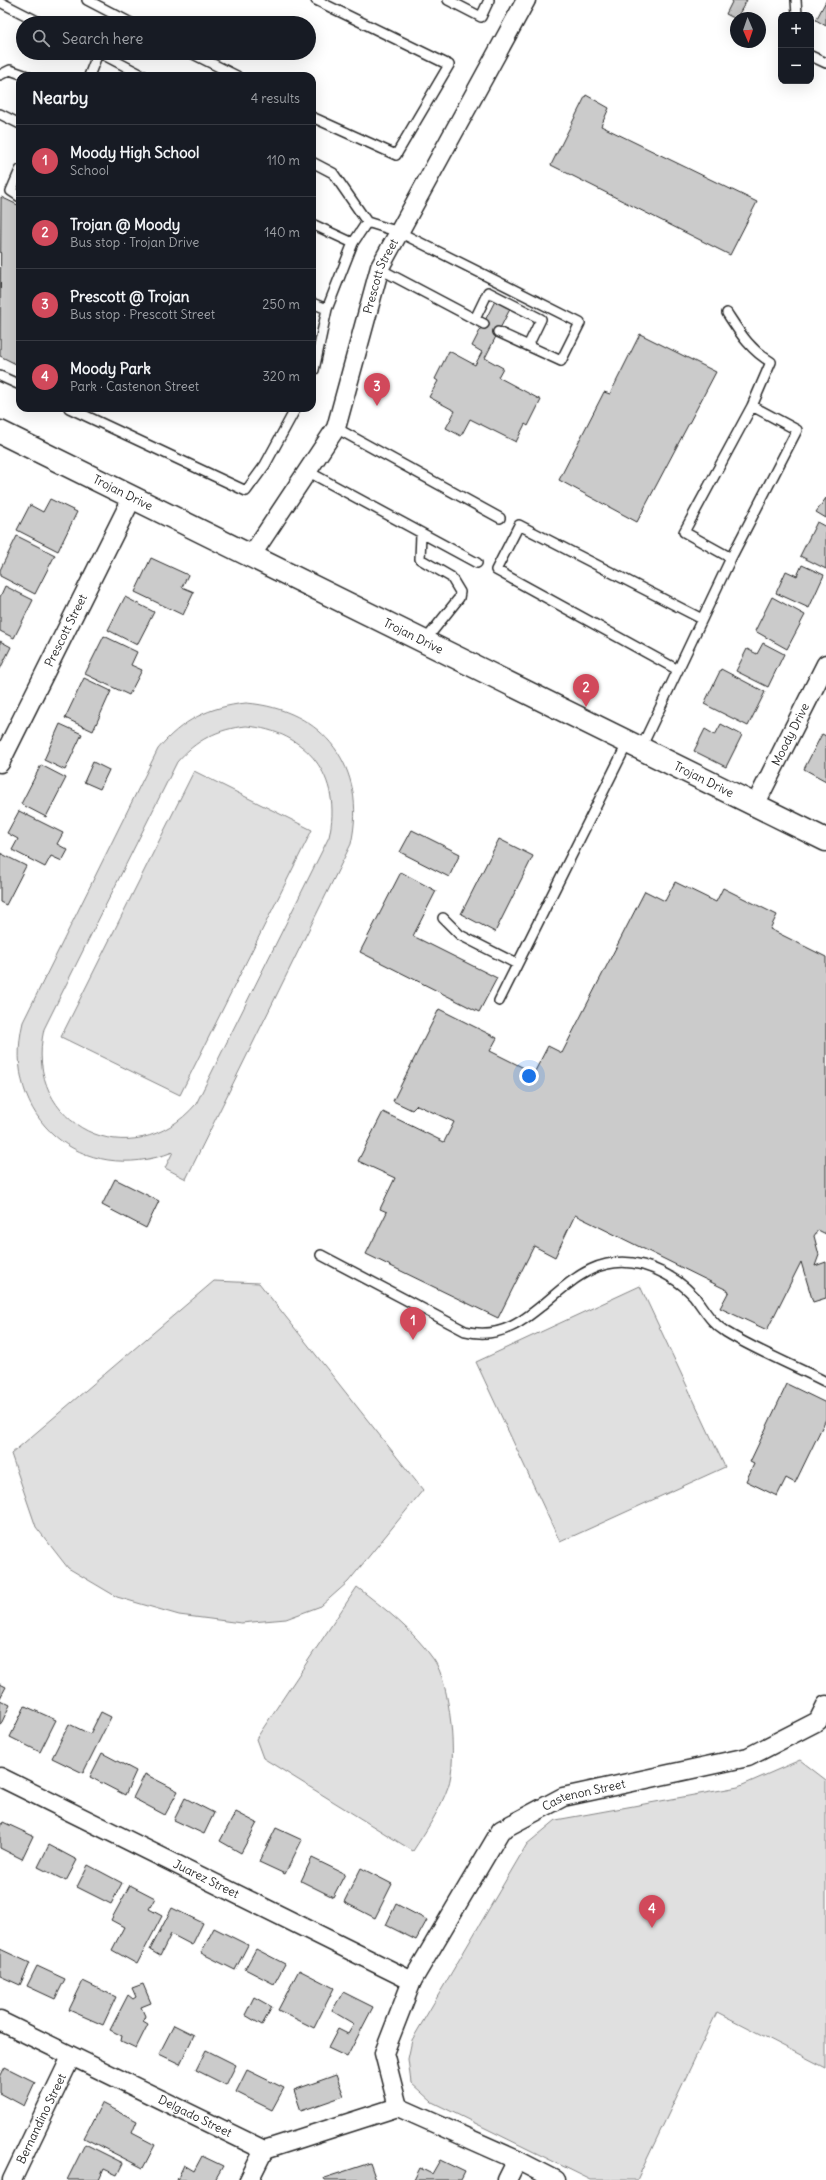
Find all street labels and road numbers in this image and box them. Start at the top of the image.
street label: Prescott Street [360,236,401,315]
street label: Trojan Drive [91,471,155,513]
street label: Prescott Street [41,591,90,669]
street label: Trojan Drive [381,615,446,657]
street label: Moody Drive [768,700,812,768]
street label: Trojan Drive [672,758,736,800]
street label: Castenon Street [539,1776,627,1814]
street label: Juarez Street [171,1856,242,1901]
street label: Bernandino Street [13,2071,69,2166]
street label: Delgado Street [156,2092,234,2140]

